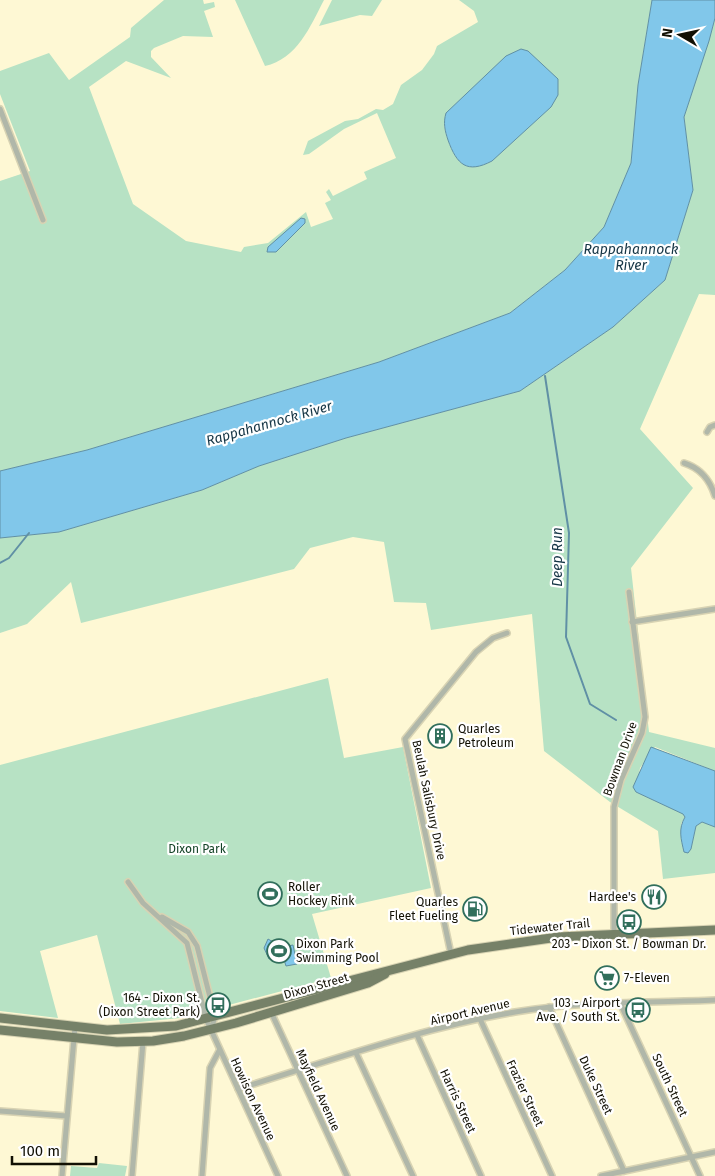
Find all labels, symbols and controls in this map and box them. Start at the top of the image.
north arrow [655,10,705,60]
text: N [659,27,677,39]
water label: Rappahannock River [584,241,679,274]
water label: Rappahannock River [204,397,335,450]
water label: Deep Run [549,527,566,587]
street label: Bowman Drive [600,720,640,798]
place label: Quarles Petroleum [458,722,514,750]
building icon: Quarles Petroleum [427,723,453,749]
street label: Beulah Salisbury Drive [409,739,449,861]
park label: Dixon Park [168,842,227,856]
place label: Roller Hockey Rink [288,880,355,908]
sports icon: Roller Hockey Rink [257,881,283,907]
restaurant icon: Hardee's [641,884,667,910]
place label: Hardee's [589,890,636,904]
place label: Quarles Fleet Fueling [389,895,459,923]
fuel station icon: Quarles Fleet Fueling [462,896,488,922]
bus stop icon: 203 - Dixon St. / Bowman Dr. [616,909,642,935]
street label: Tidewater Trail [509,916,591,938]
place label: Dixon Park Swimming Pool [296,937,380,965]
place label: 203 - Dixon St. / Bowman Dr. [552,937,706,951]
sports icon: Dixon Park Swimming Pool [266,938,292,964]
supermarket icon: 7-Eleven [594,965,620,991]
street label: Dixon Street [282,970,351,1002]
place label: 7-Eleven [624,971,670,985]
place label: 164 - Dixon St. (Dixon Street Park) [99,991,200,1019]
bus stop icon: 164 - Dixon St. (Dixon Street Park) [205,992,231,1018]
street label: Airport Avenue [429,996,511,1028]
place label: 103 - Airport Ave. / South St. [536,996,621,1024]
bus stop icon: 103 - Airport Ave. / South St. [625,997,651,1023]
street label: Mayfield Avenue [293,1047,343,1133]
street label: South Street [649,1051,691,1119]
street label: Duke Street [576,1053,616,1117]
street label: Howison Avenue [228,1055,278,1143]
street label: Frazier Street [503,1058,547,1129]
street label: Harris Street [437,1067,479,1136]
scale bar [12,1134,96,1166]
text: 100 m [20,1142,60,1160]

